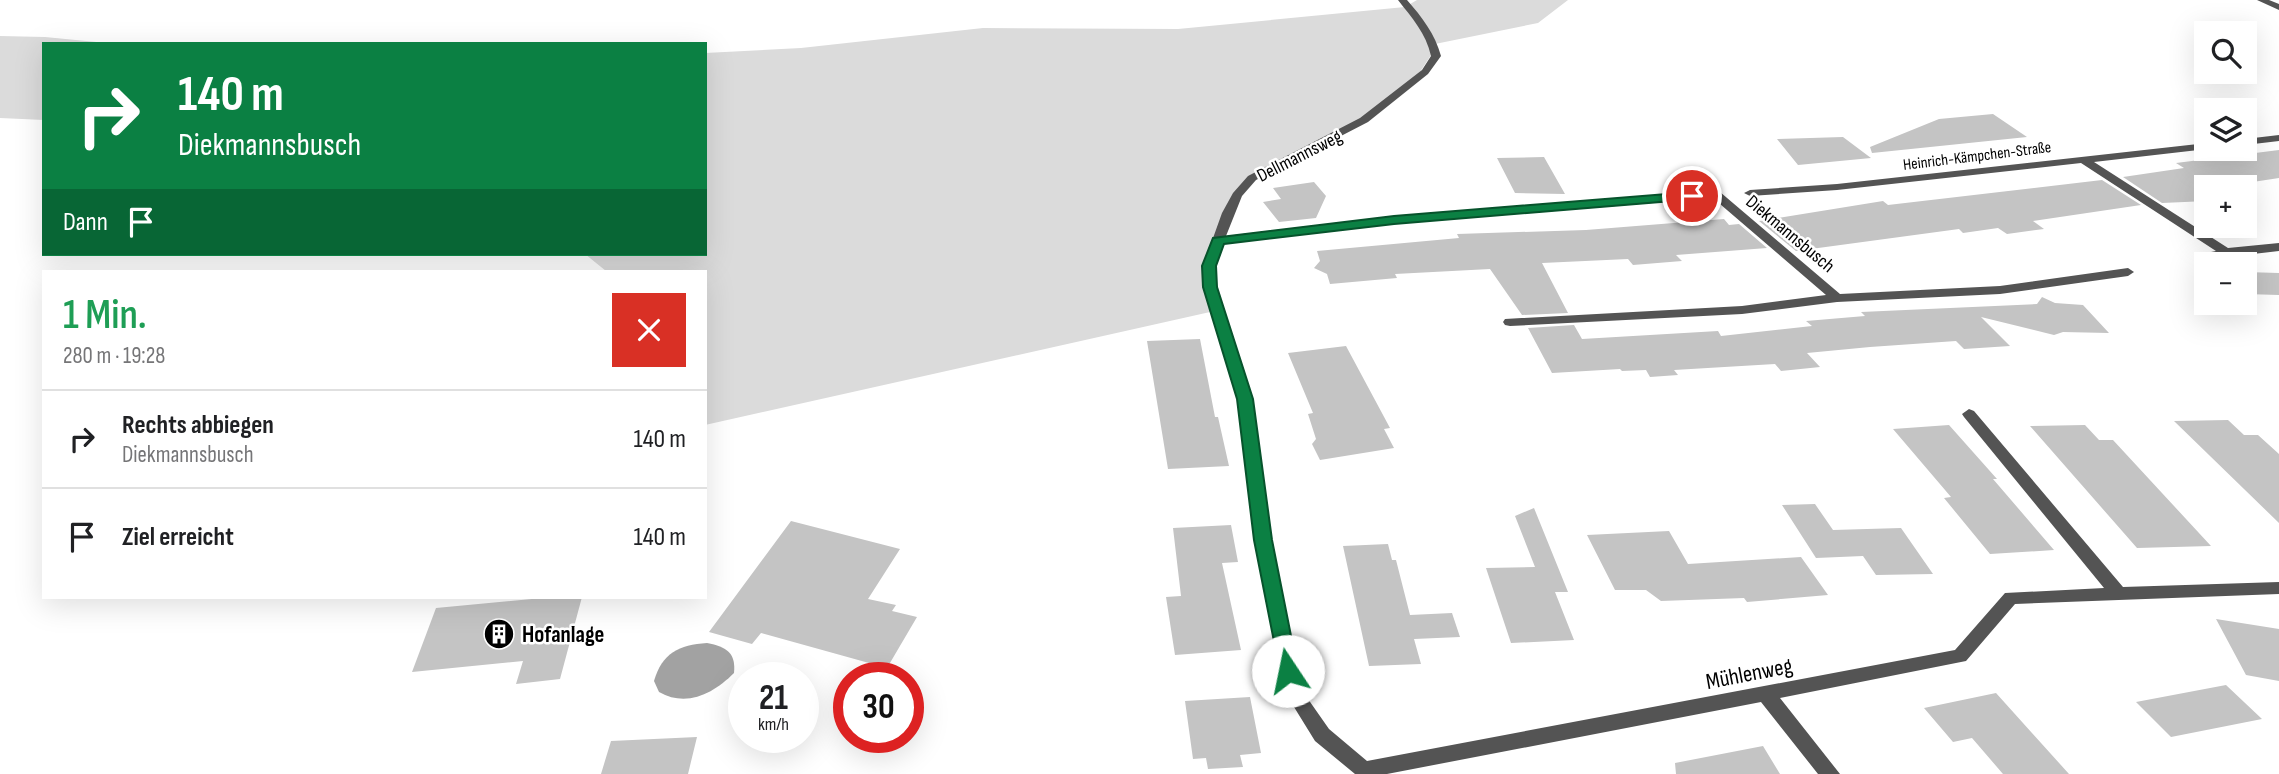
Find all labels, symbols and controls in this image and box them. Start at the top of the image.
map controls [2194,21,2257,315]
button: search [2194,21,2257,84]
text: 140 m [178,66,284,125]
icon: right [63,70,154,161]
button: layers [2194,98,2257,161]
street label: Dellmannsweg [1253,125,1346,188]
text: Diekmannsbusch [178,126,361,165]
street label: Heinrich-Kämpchen-Straße [1902,138,2052,175]
pin [1662,166,1722,226]
button: + [2194,175,2257,238]
icon: arrive [1673,177,1711,215]
street label: Diekmannsbusch [1741,190,1839,278]
icon: arrive [122,203,160,241]
text: Dann [63,207,108,238]
button: − [2194,252,2257,315]
text: 1 Min. [63,290,147,341]
button: close [612,293,686,367]
text: 280 m · 19:28 [63,342,165,370]
text: Rechts abbiegen [122,410,274,441]
icon: right [63,420,101,458]
text: 140 m [634,424,686,455]
text: Diekmannsbusch [122,441,254,469]
icon: arrive [63,518,101,556]
text: Ziel erreicht [122,522,234,553]
text: 140 m [634,522,686,553]
building icon: Hofanlage [482,617,516,651]
place label: Hofanlage [522,621,604,649]
position arrow [1251,634,1325,708]
street label: Mühlenweg [1703,652,1795,696]
speed limit sign: 30 [833,662,924,753]
text: 21 [759,677,788,720]
text: km/h [758,714,789,735]

